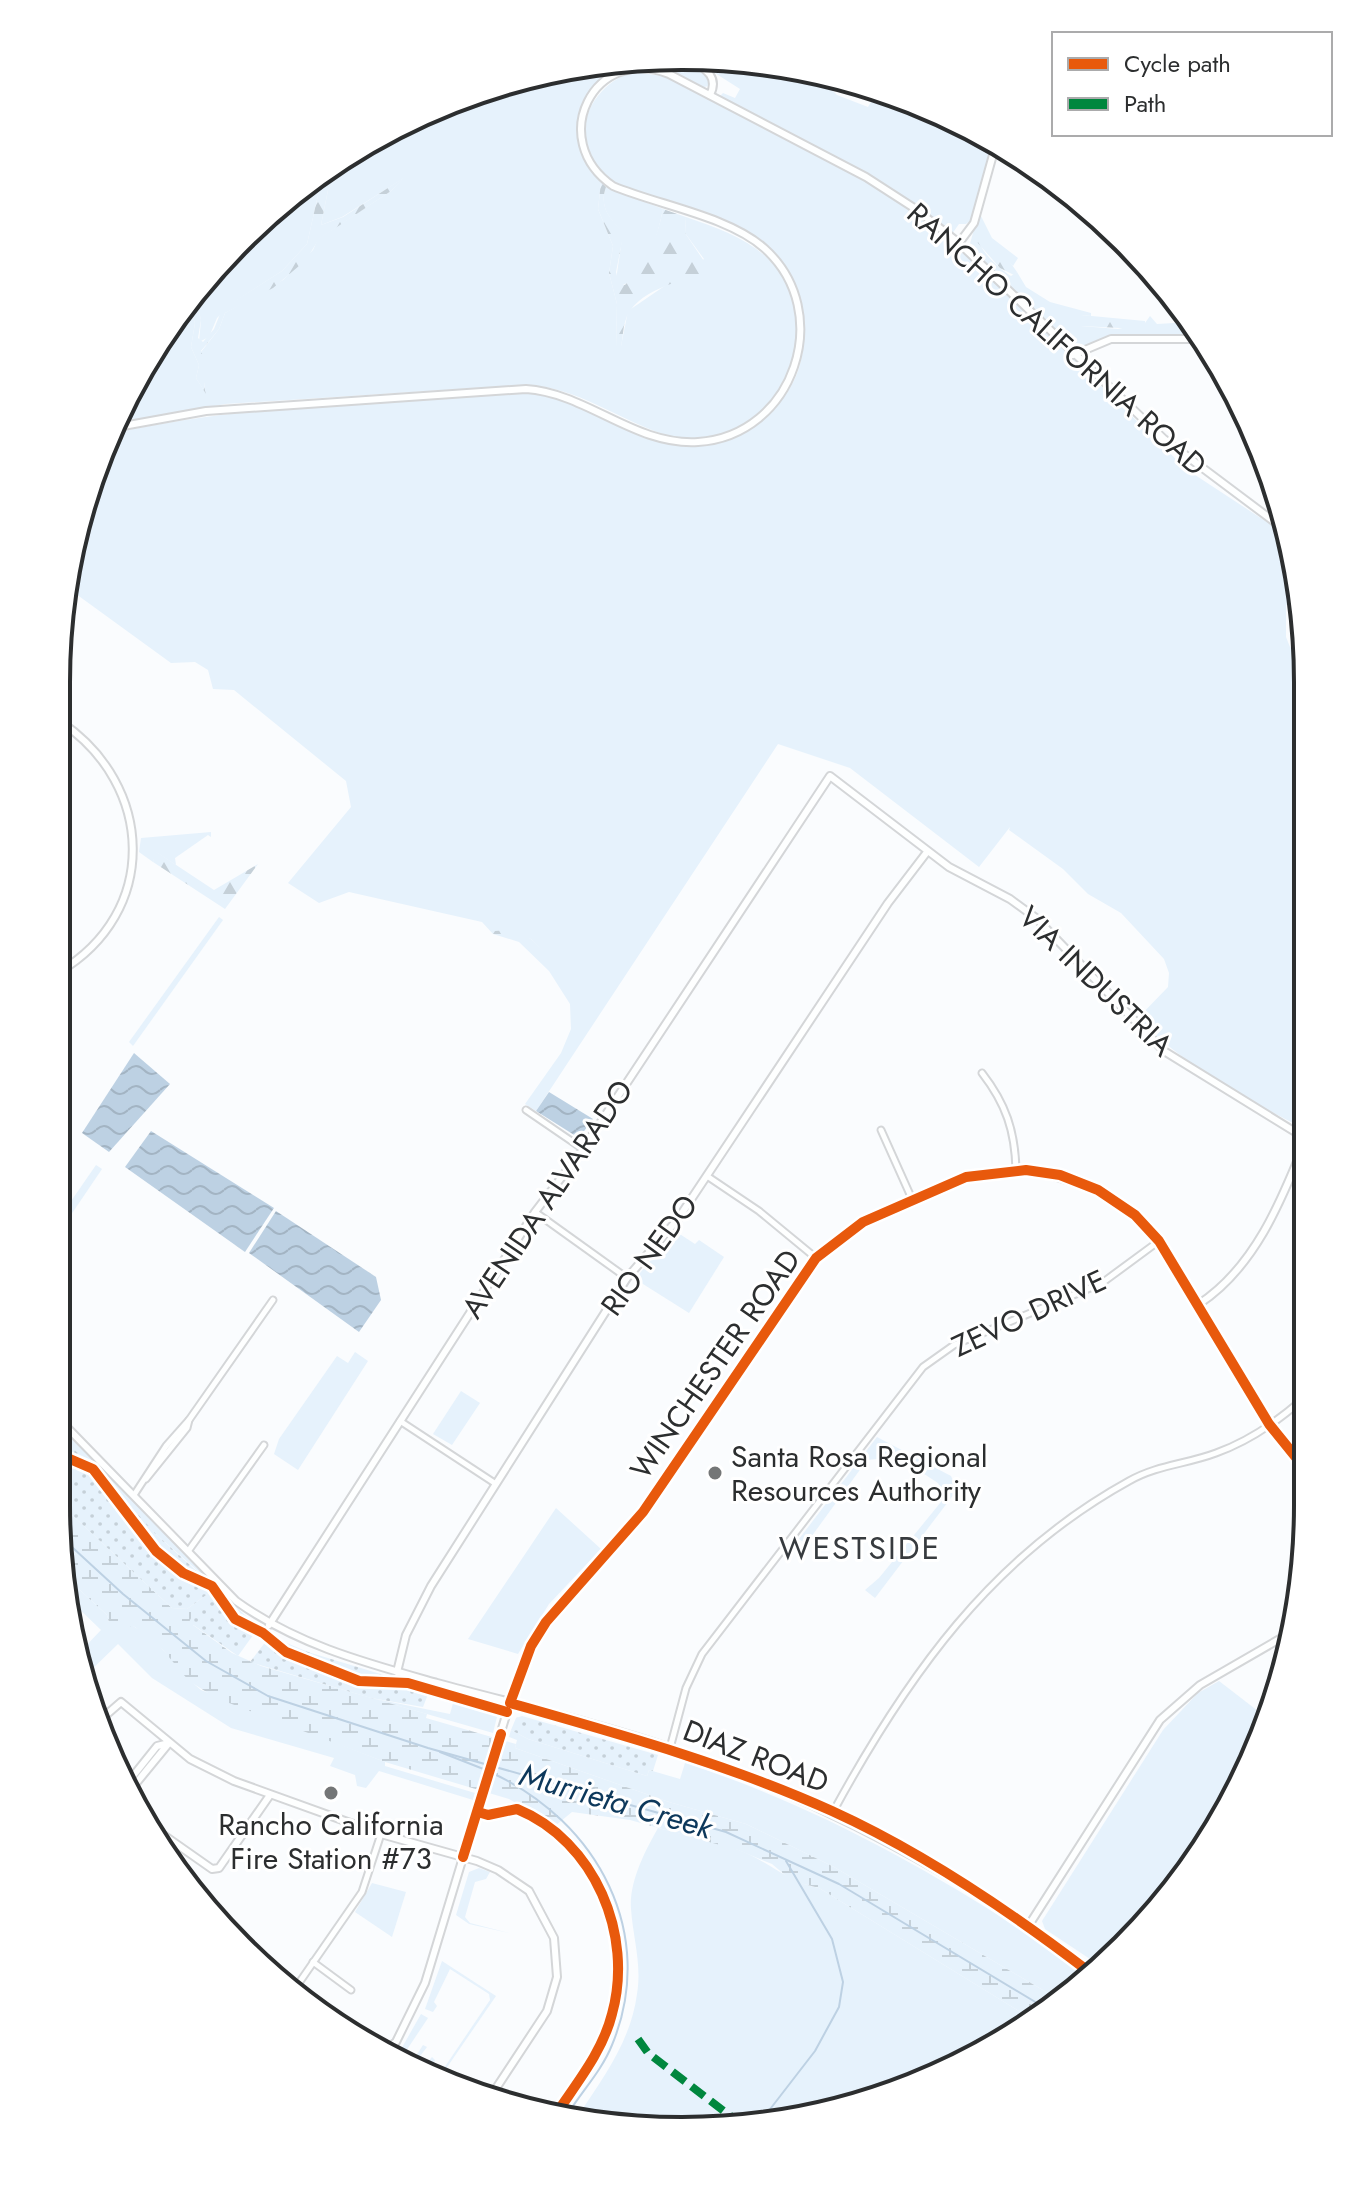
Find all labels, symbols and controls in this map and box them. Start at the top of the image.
legend [1052,32,1332,136]
text: Cycle path [1124,46,1231,81]
text: Path [1124,86,1166,121]
street label: RANCHO CALIFORNIA ROAD [898,193,1216,485]
street label: VIA INDUSTRIA [1009,896,1183,1066]
street label: AVENIDA ALVARADO [451,1071,643,1327]
street label: RIO NEDO [590,1185,708,1325]
street label: WINCHESTER ROAD [620,1241,810,1487]
street label: ZEVO DRIVE [945,1258,1113,1368]
place label: Santa Rosa Regional Resources Authority [731,1435,988,1512]
marker: Santa Rosa Regional Resources Authority [706,1464,724,1482]
district label: WESTSIDE [779,1525,941,1571]
street label: DIAZ ROAD [677,1709,835,1803]
water label: Murrieta Creek [514,1752,719,1851]
marker: Rancho California Fire Station #73 [322,1784,340,1802]
place label: Rancho California Fire Station #73 [218,1803,444,1880]

